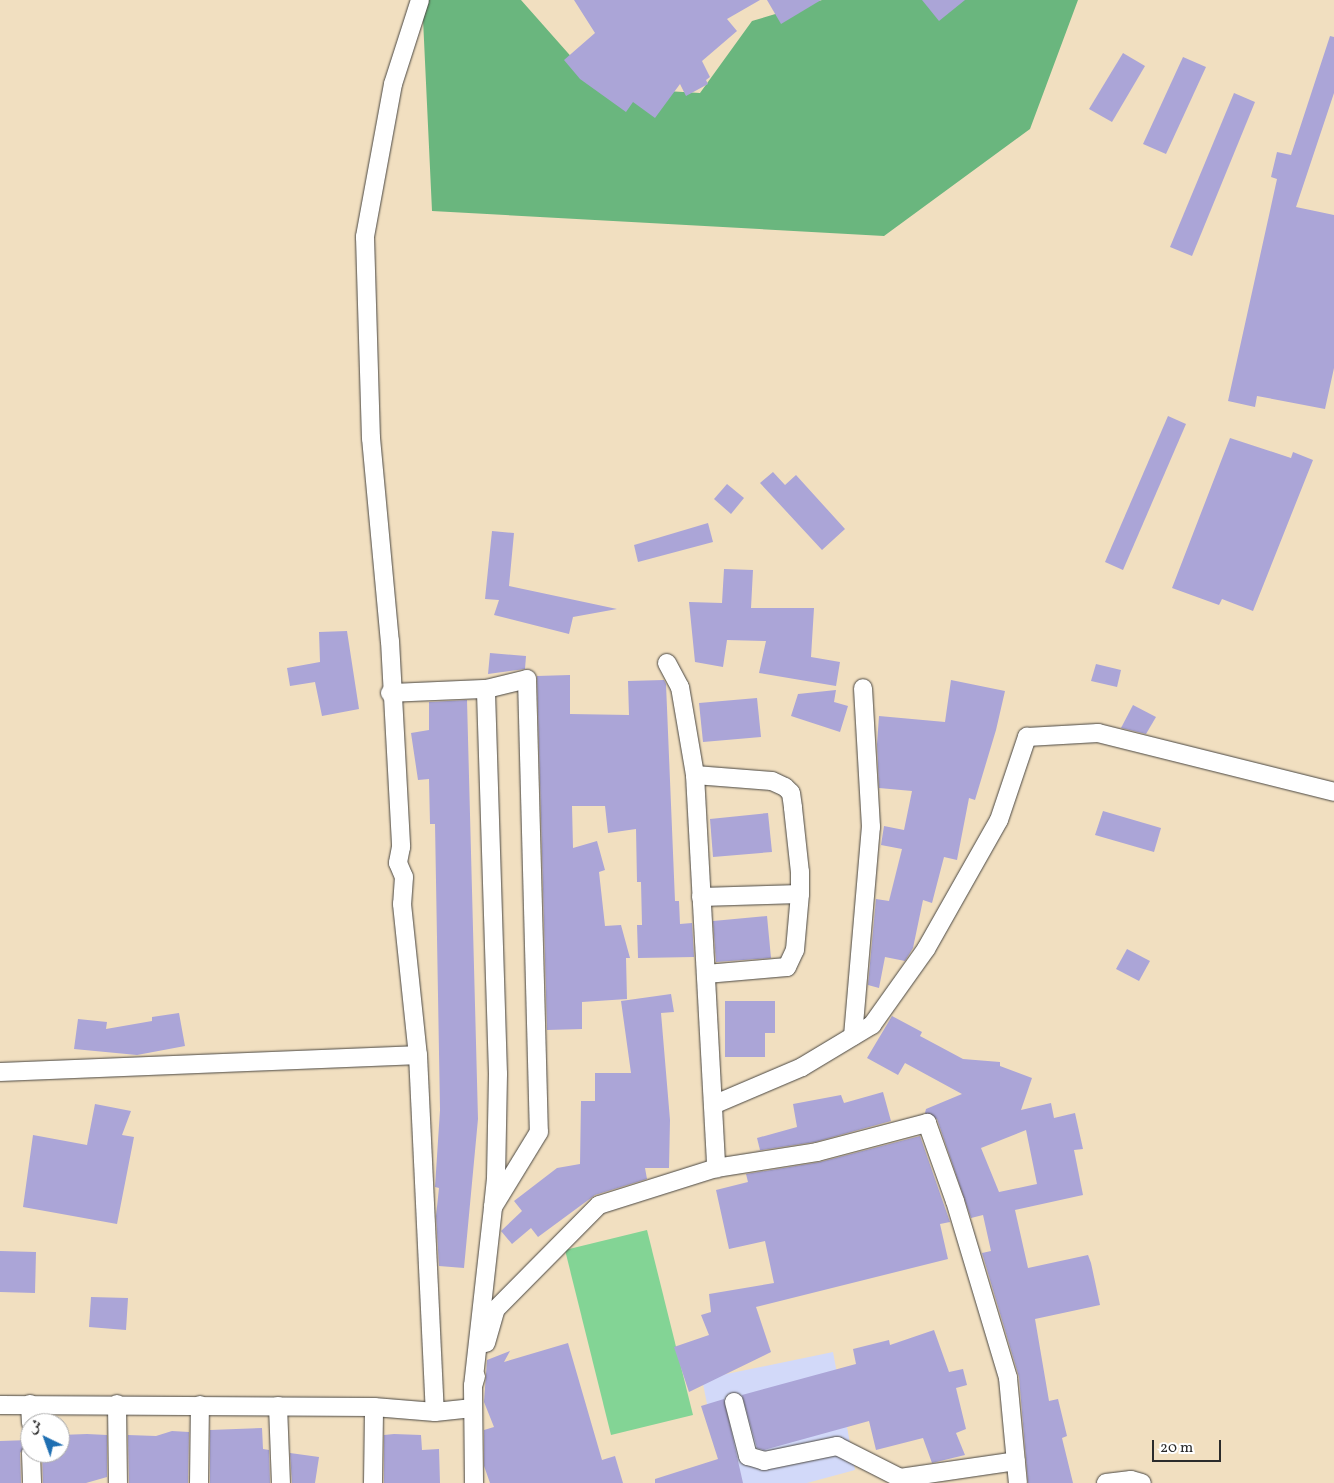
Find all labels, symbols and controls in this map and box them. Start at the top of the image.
north arrow [20,1413,70,1463]
text: ش [24,1416,47,1439]
scale bar [1154,1430,1223,1462]
text: 20 m [1160,1438,1193,1459]

